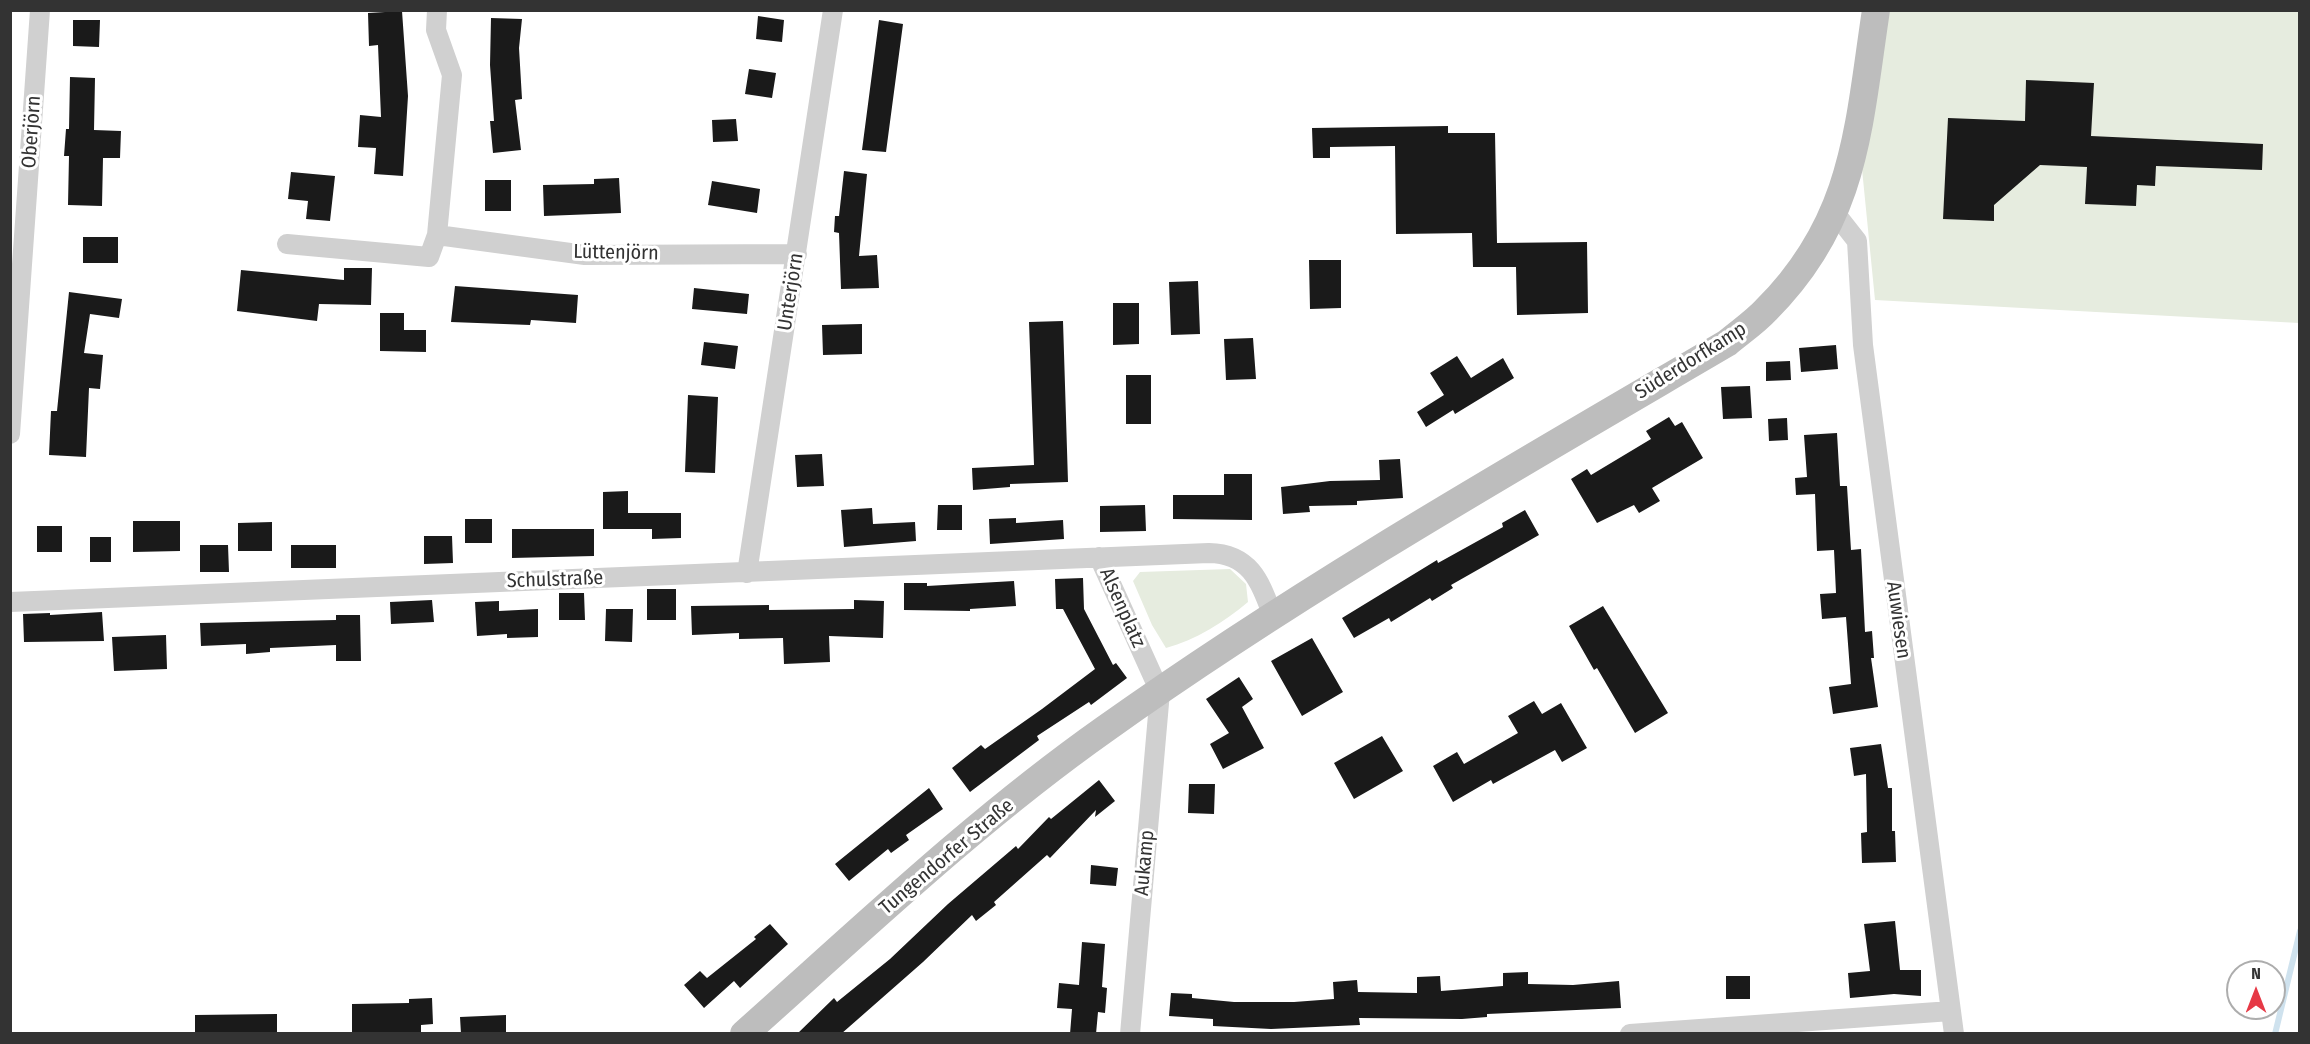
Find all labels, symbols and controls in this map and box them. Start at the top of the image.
street label: Oberjörn [17,95,47,169]
street label: Lüttenjörn [573,240,659,266]
street label: Unterjörn [773,251,809,333]
street label: Süderdorfkamp [1631,317,1751,405]
street label: Alsenplatz [1094,564,1150,652]
street label: Schulstraße [506,566,604,594]
street label: Auwiesen [1881,580,1915,660]
street label: Tungendorfer Straße [875,794,1019,920]
street label: Aukamp [1130,829,1160,897]
north arrow [2226,960,2286,1020]
text: N [2251,964,2261,983]

